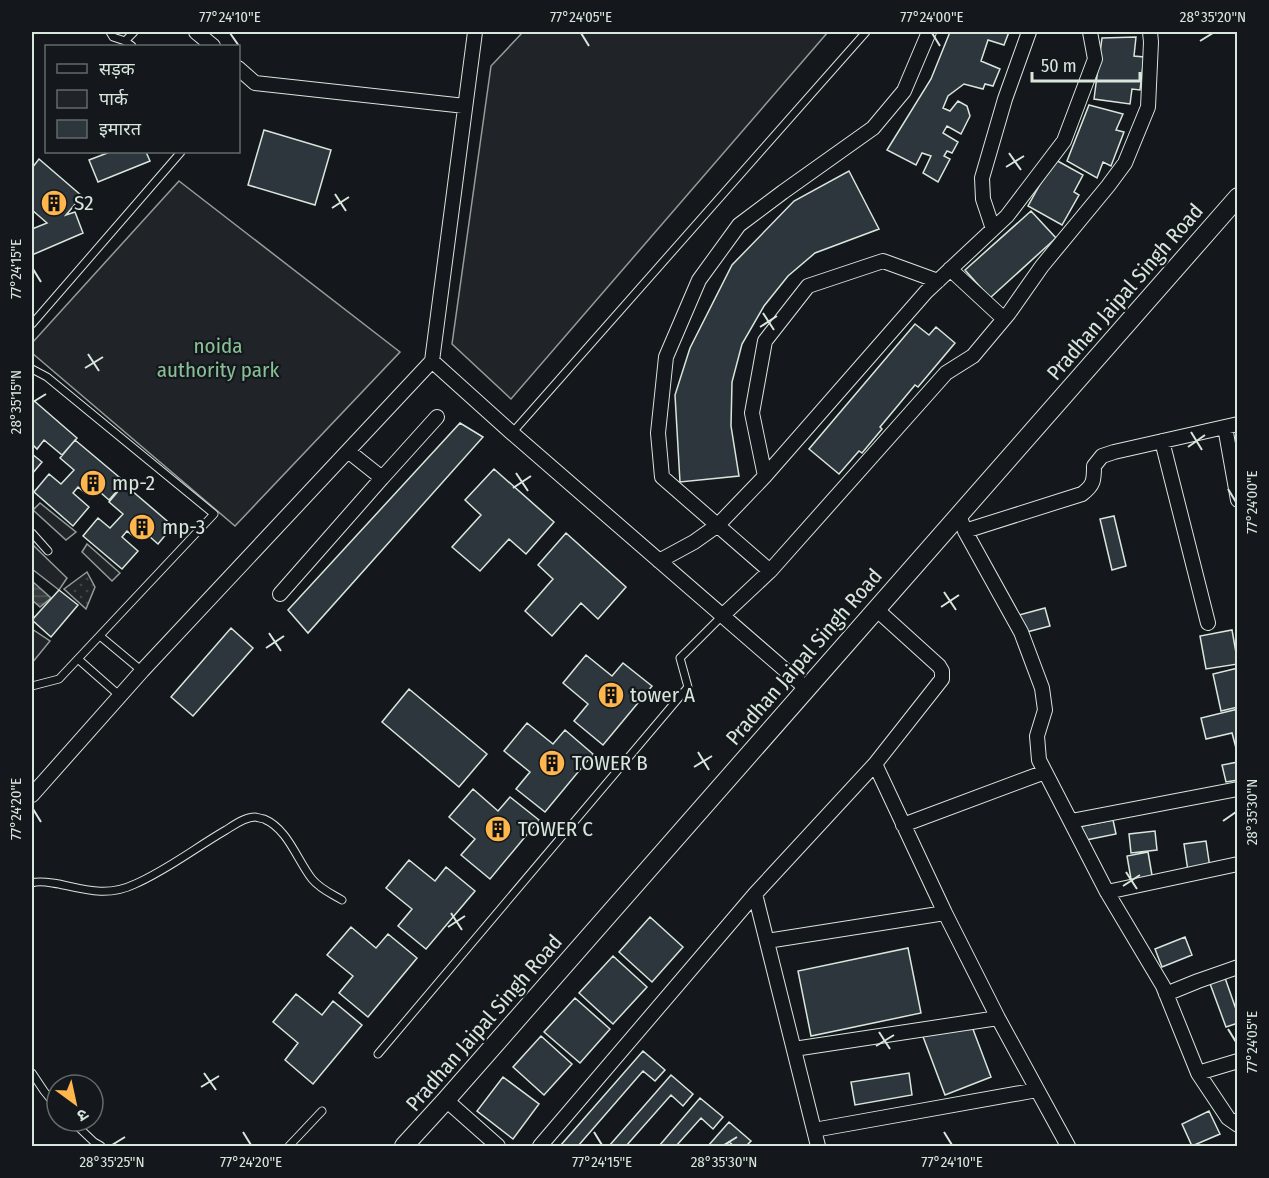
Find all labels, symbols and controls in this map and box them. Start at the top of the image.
text: 77°24'10"E [199,8,261,26]
text: 77°24'05"E [550,8,612,26]
text: 77°24'00"E [900,8,964,26]
text: 28°35'20"N [1180,8,1246,26]
legend [45,45,240,153]
scale bar [1032,45,1140,83]
text: 50 m [1041,55,1077,77]
text: सड़क [99,58,136,80]
text: पार्क [99,88,129,110]
text: इमारत [99,118,142,140]
building icon: S2 [39,188,69,218]
place label: S2 [74,190,93,216]
street label: Pradhan Jaipal Singh Road [1041,198,1209,386]
text: 77°24'15"E [7,239,25,299]
park label: noida authority park [157,333,279,383]
text: 28°35'15"N [7,370,25,434]
building icon: mp-2 [78,468,108,498]
place label: mp-2 [112,470,155,496]
text: 77°24'00"E [1243,470,1261,534]
building icon: mp-3 [127,512,157,542]
place label: mp-3 [162,514,205,540]
street label: Pradhan Jaipal Singh Road [720,563,888,751]
building icon: tower A [596,680,626,710]
place label: tower A [630,682,695,708]
building icon: TOWER B [537,748,567,778]
place label: TOWER B [572,750,648,776]
text: 77°24'20"E [7,778,25,840]
text: 28°35'30"N [1243,779,1261,845]
building icon: TOWER C [483,814,513,844]
place label: TOWER C [518,816,593,842]
street label: Pradhan Jaipal Singh Road [400,929,568,1117]
text: 77°24'05"E [1243,1011,1261,1073]
north arrow [45,1073,105,1133]
text: उ [73,1105,92,1126]
text: 28°35'25"N [79,1153,145,1171]
text: 77°24'20"E [220,1153,282,1171]
text: 77°24'15"E [572,1153,632,1171]
text: 28°35'30"N [691,1153,757,1171]
text: 77°24'10"E [921,1153,983,1171]

